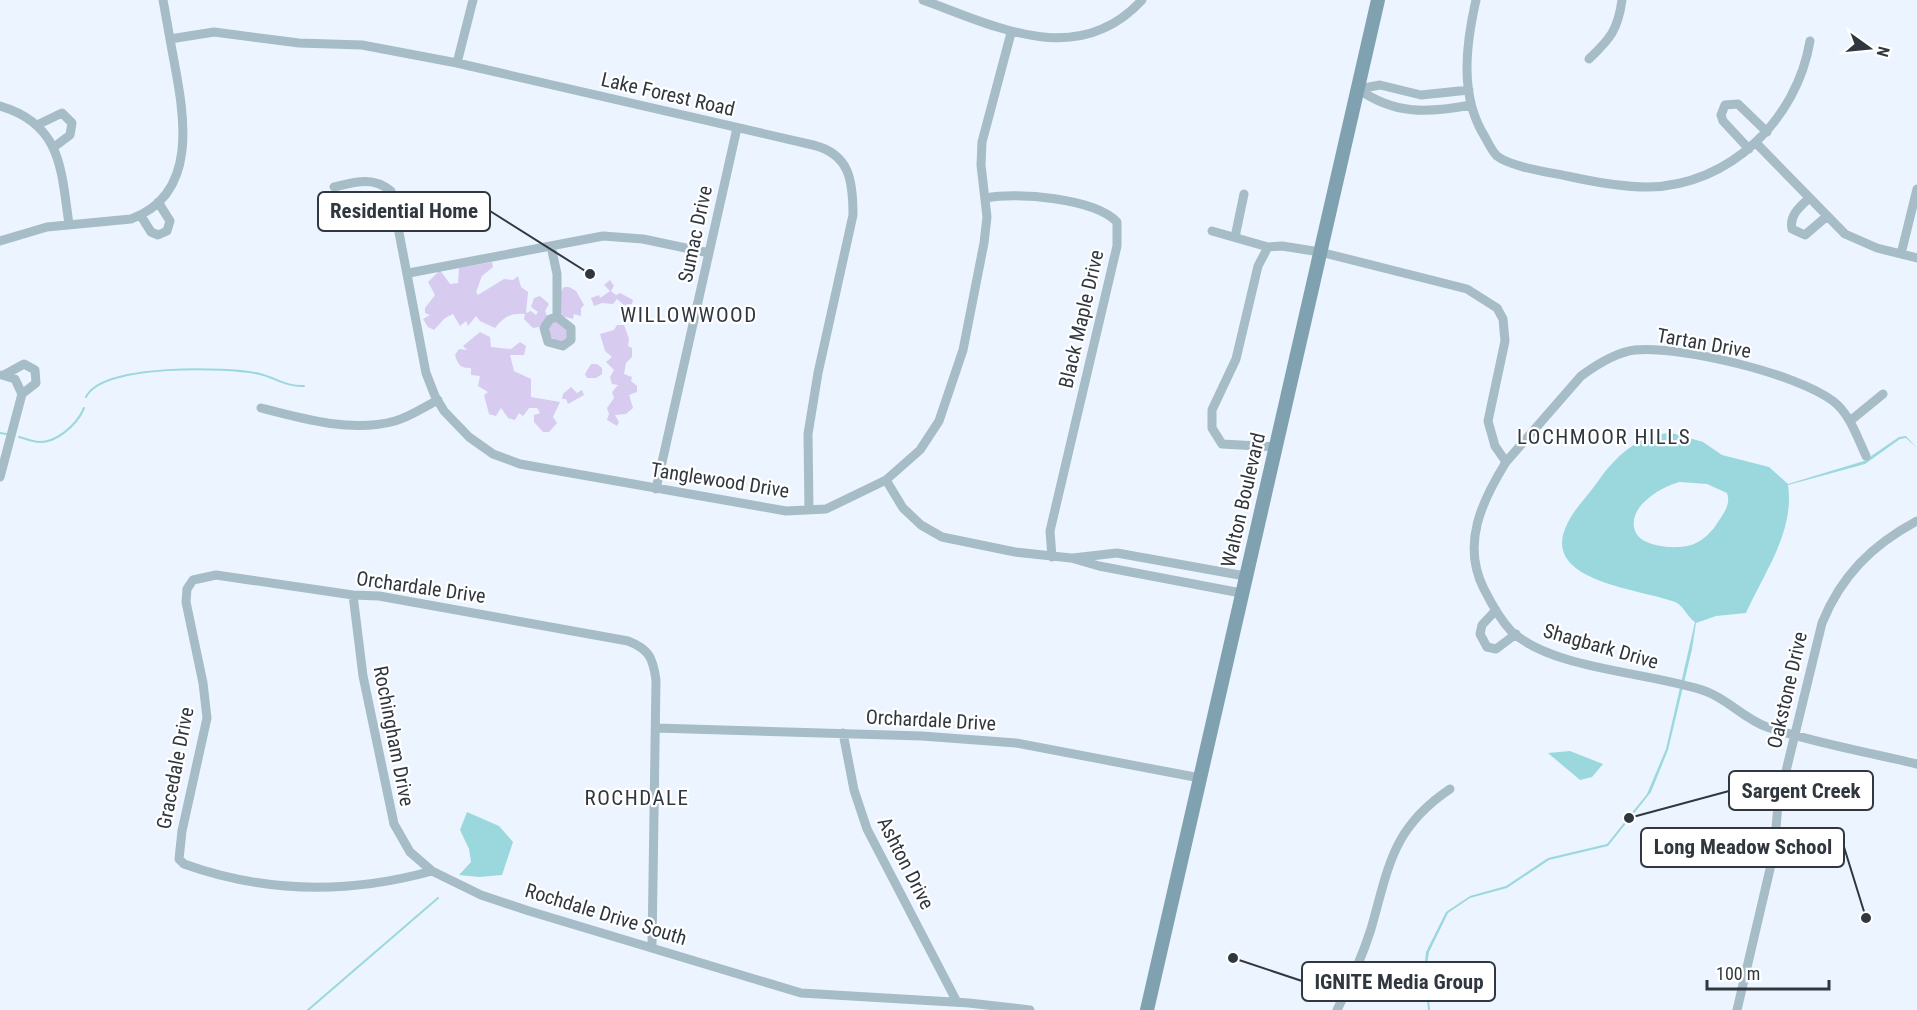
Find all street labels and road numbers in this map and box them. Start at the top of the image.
street label: Lake Forest Road [599,67,737,121]
street label: Sumac Drive [673,183,717,285]
street label: Black Maple Drive [1053,248,1109,390]
street label: Tartan Drive [1655,323,1753,363]
street label: Walton Boulevard [1216,430,1270,570]
street label: Tanglewood Drive [649,457,791,503]
street label: Orchardale Drive [355,566,487,608]
street label: Shagbark Drive [1541,618,1661,674]
street label: Oakstone Drive [1762,629,1812,751]
street label: Rochingham Drive [369,664,419,808]
street label: Gracedale Drive [151,705,199,831]
street label: Orchardale Drive [865,705,997,735]
street label: Ashton Drive [873,813,939,913]
street label: Rochdale Drive South [522,878,690,950]

